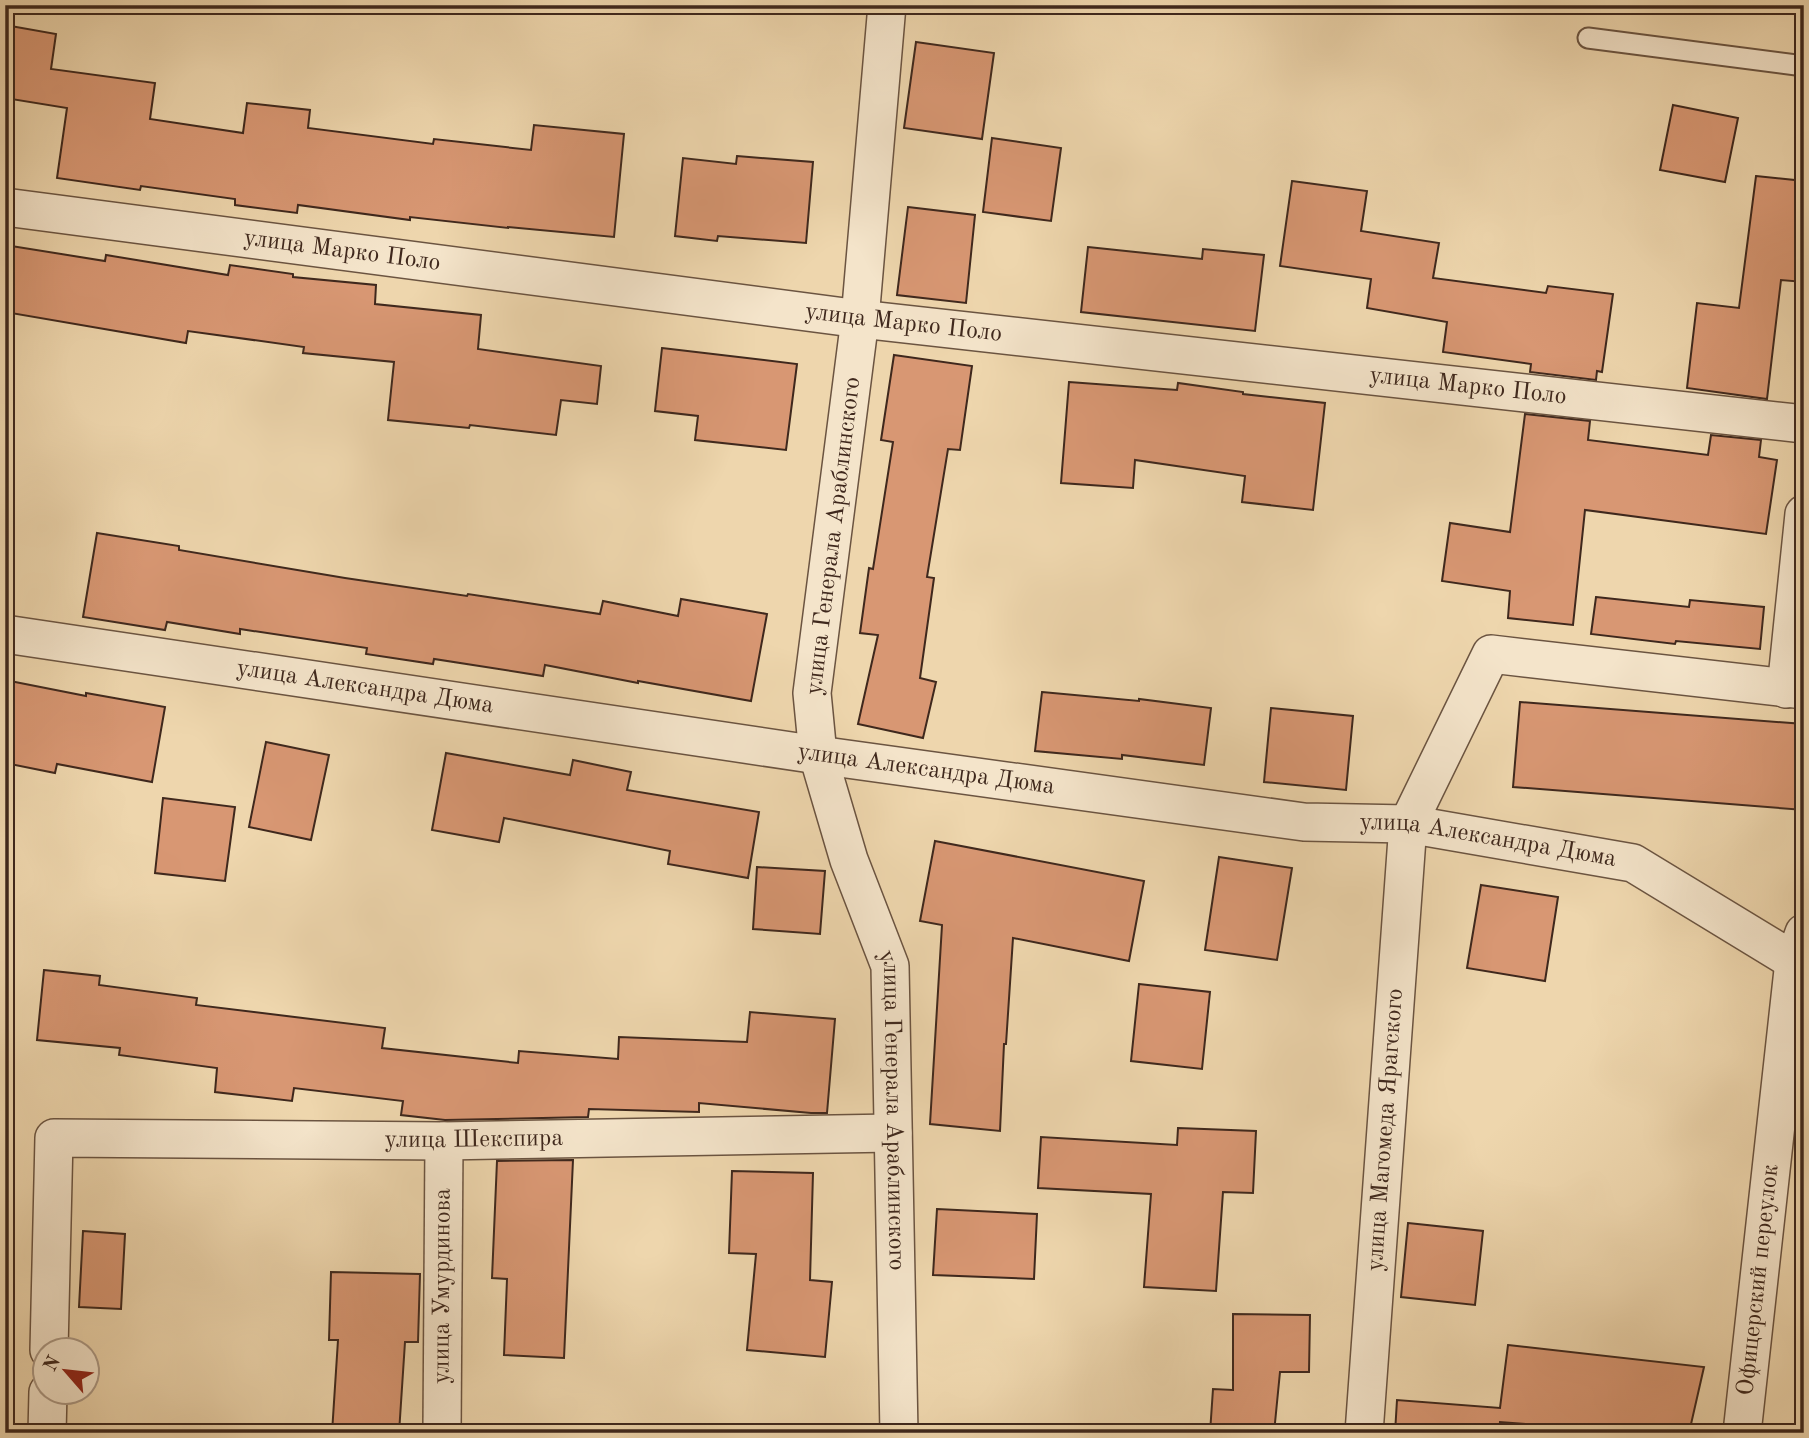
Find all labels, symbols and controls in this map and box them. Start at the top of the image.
street label: улица Марко Поло [242,226,442,276]
street label: улица Марко Поло [804,300,1003,347]
street label: улица Марко Поло [1368,364,1568,409]
street label: улица Генерала Араблинского [803,376,865,696]
street label: улица Александра Дюма [235,657,495,719]
street label: улица Александра Дюма [796,740,1056,800]
street label: улица Александра Дюма [1360,811,1618,872]
street label: улица Генерала Араблинского [873,947,908,1271]
street label: улица Магомеда Ярагского [1364,987,1408,1272]
street label: улица Шекспира [385,1127,564,1153]
street label: Офицерский переулок [1734,1163,1784,1397]
street label: улица Умурдинова [430,1188,456,1384]
north arrow [32,1336,102,1406]
text: N [41,1353,65,1375]

